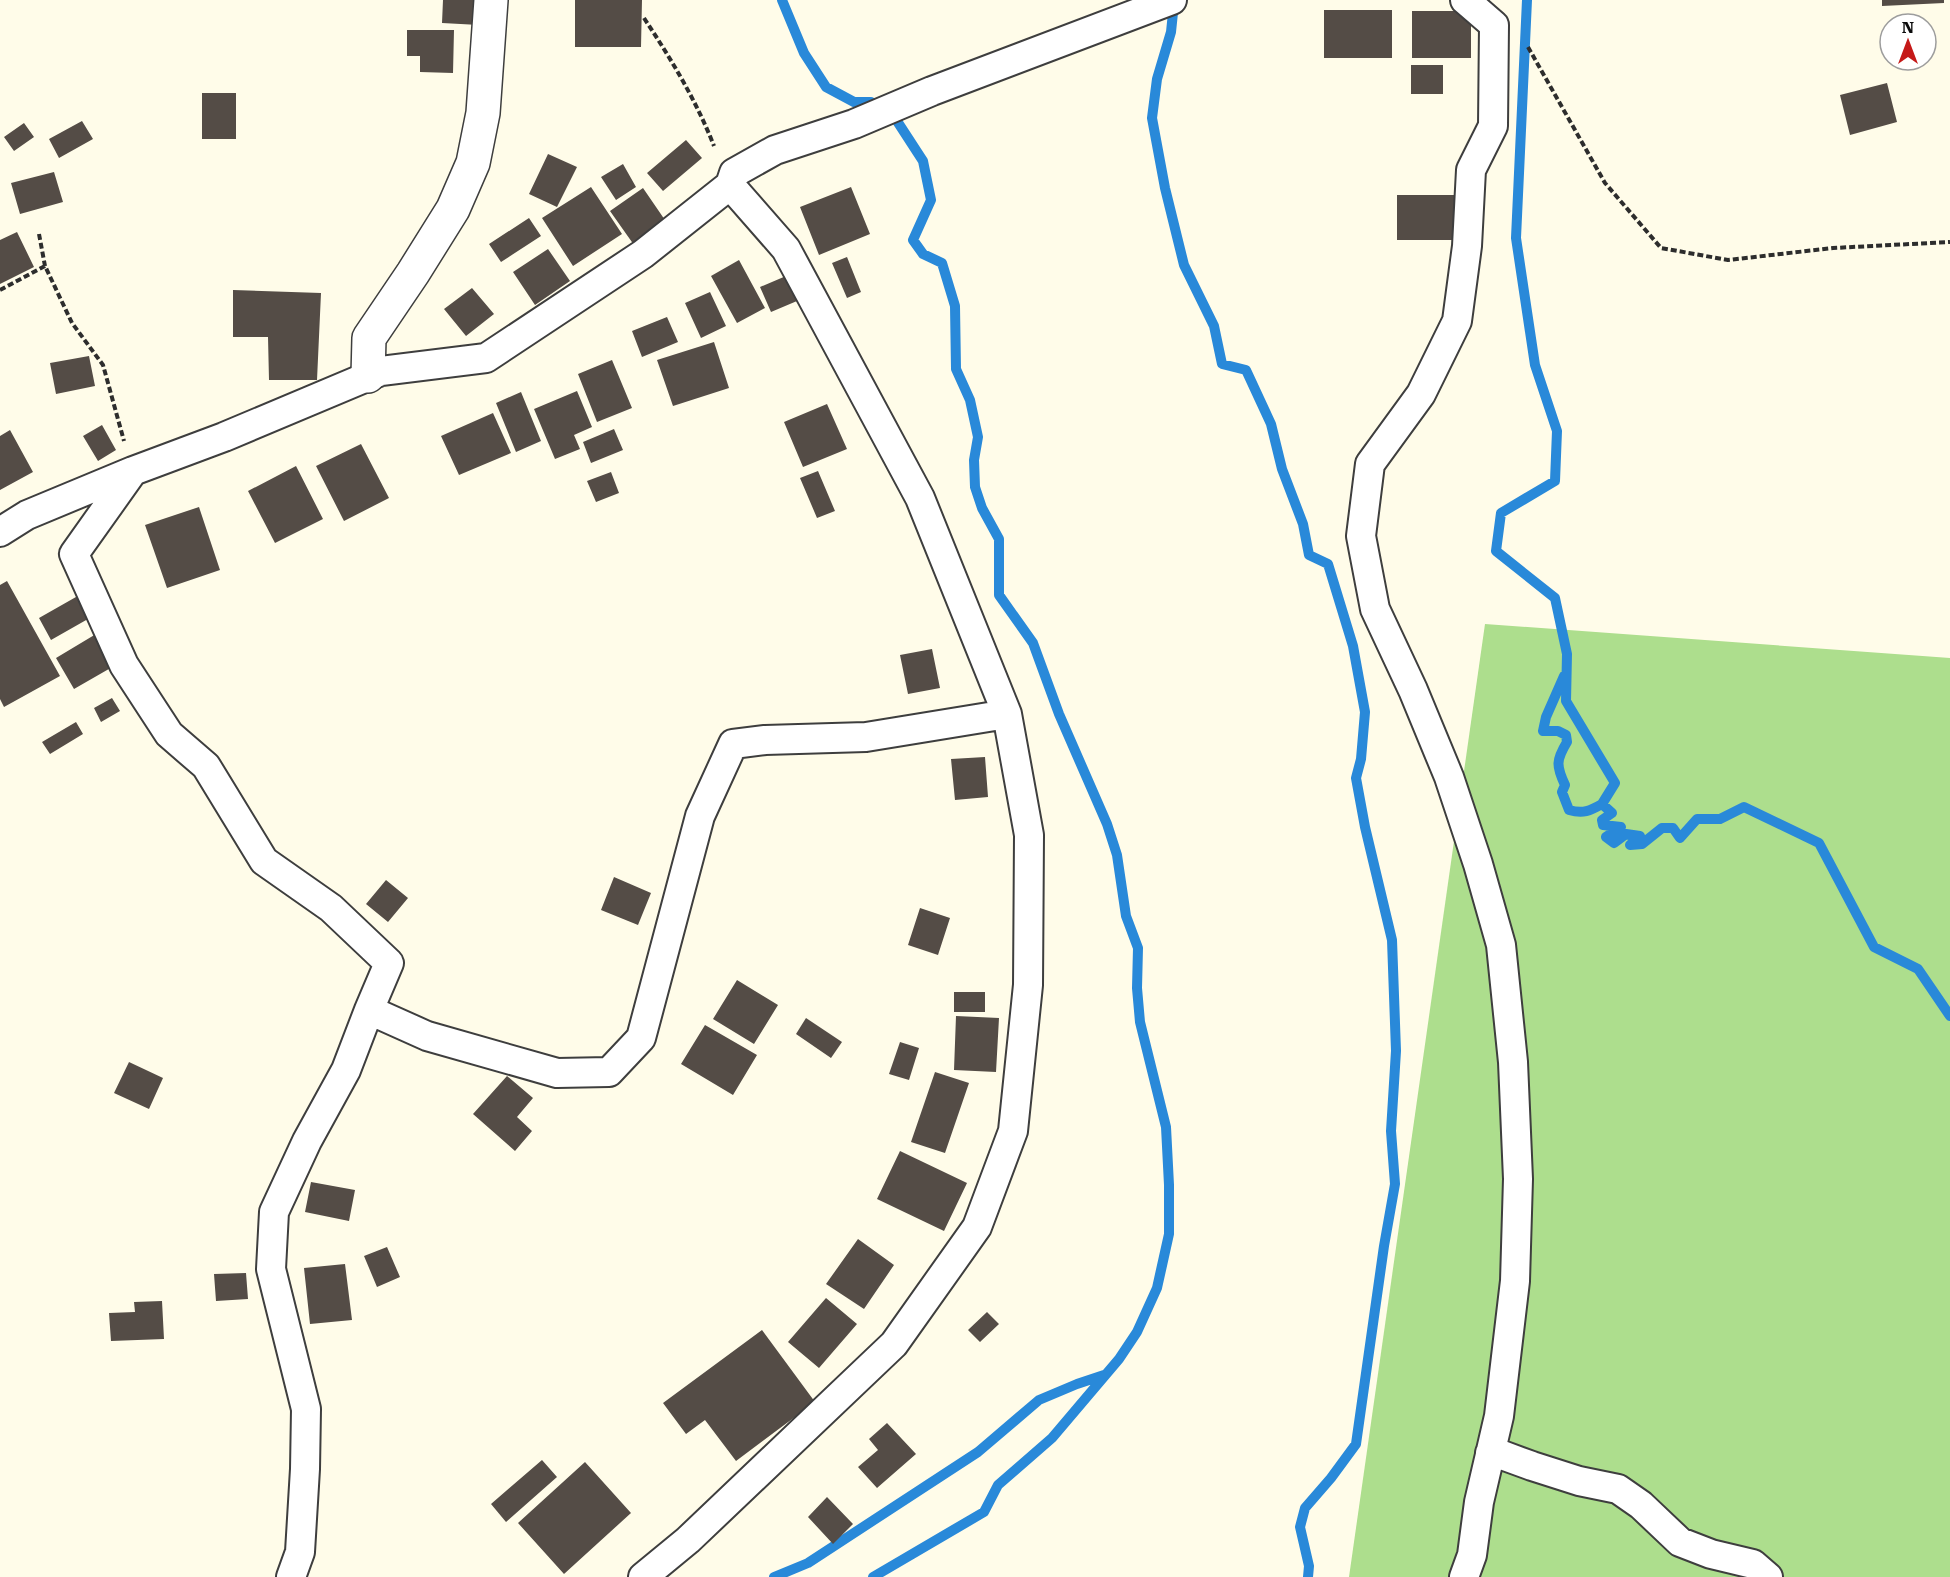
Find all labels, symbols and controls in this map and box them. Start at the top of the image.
north arrow [1878,12,1938,72]
text: N [1902,18,1914,37]

